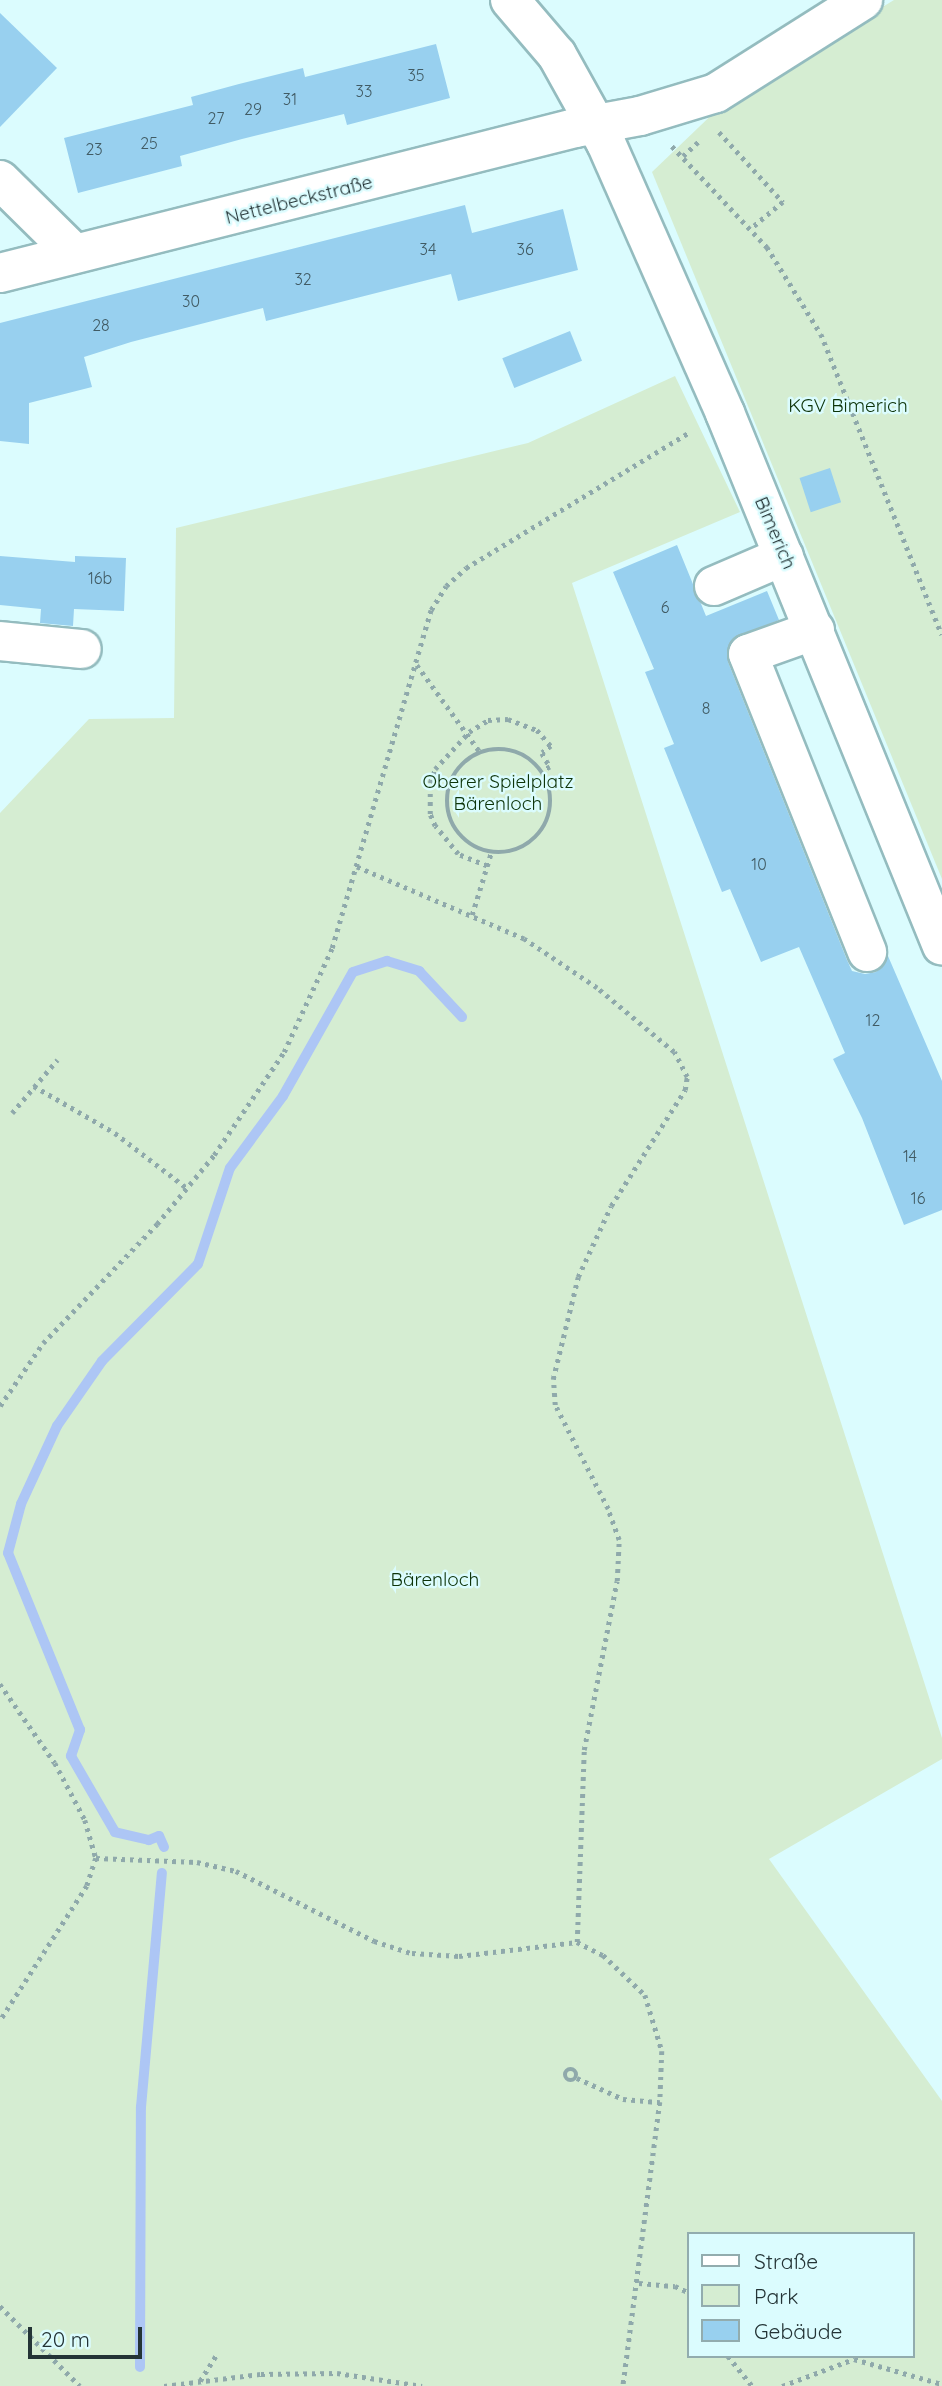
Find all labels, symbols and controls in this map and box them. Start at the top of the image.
house number: 35 [407,65,425,85]
house number: 33 [356,81,372,101]
house number: 31 [283,89,297,109]
house number: 29 [244,99,262,119]
house number: 27 [208,108,224,128]
house number: 25 [140,133,158,153]
house number: 23 [85,139,103,159]
street label: Nettelbeckstraße [223,171,375,229]
house number: 34 [420,239,436,259]
house number: 36 [517,239,533,259]
house number: 32 [294,269,312,289]
house number: 30 [182,291,200,311]
house number: 28 [92,315,110,335]
park label: KGV Bimerich [788,395,908,417]
street label: Bimerich [750,493,800,573]
house number: 16b [88,568,112,588]
house number: 6 [661,597,669,617]
house number: 8 [702,698,710,718]
park label: Oberer Spielplatz Bärenloch [422,771,574,815]
house number: 10 [751,854,767,874]
house number: 12 [866,1010,880,1030]
house number: 14 [903,1146,917,1166]
house number: 16 [911,1188,925,1208]
park label: Bärenloch [391,1569,479,1591]
legend [687,2232,914,2358]
text: Straße [754,2248,818,2274]
text: Park [754,2283,798,2309]
scale bar [32,2312,145,2356]
text: Gebäude [754,2318,842,2344]
text: 20 m [41,2326,90,2352]

